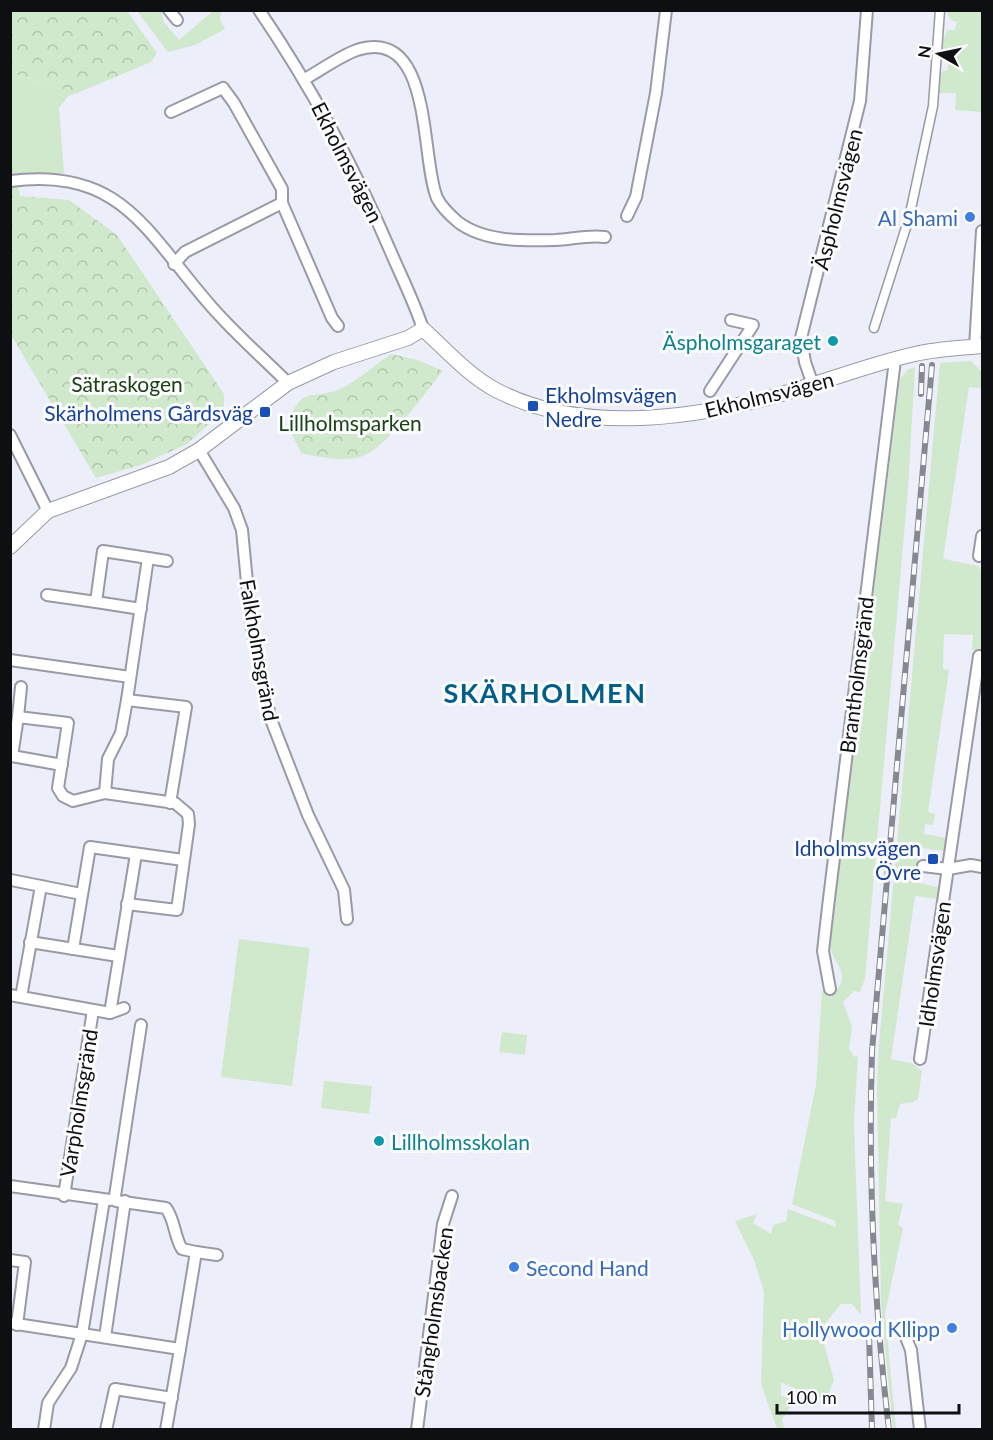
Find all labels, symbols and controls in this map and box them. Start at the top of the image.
north arrow [909,24,969,84]
text: N [913,44,934,59]
street label: Ekholmsvägen [307,97,389,227]
street label: Äspholmsvägen [807,126,867,272]
place label: Al Shami [878,205,958,230]
marker: Al Shami [963,210,977,224]
place label: Äspholmsgaraget [662,329,821,354]
marker: Äspholmsgaraget [826,334,840,348]
street label: Ekholmsvägen [702,366,836,422]
park label: Sätraskogen [71,371,183,396]
place label: Ekholmsvägen Nedre [545,382,677,431]
marker: Ekholmsvägen Nedre [526,399,540,413]
place label: Skärholmens Gårdsväg [44,400,253,425]
marker: Skärholmens Gårdsväg [258,405,272,419]
park label: Lillholmsparken [278,410,422,435]
street label: Falkholmsgränd [235,577,285,723]
street label: Brantholmsgränd [834,595,878,755]
district label: SKÄRHOLMEN [444,676,646,709]
place label: Idholmsvägen Övre [794,835,921,884]
marker: Idholmsvägen Övre [926,852,940,866]
street label: Idholmsvägen [913,900,955,1028]
street label: Varpholmsgränd [54,1027,102,1179]
place label: Lillholmsskolan [391,1129,530,1154]
marker: Lillholmsskolan [372,1134,386,1148]
street label: Stångholmsbacken [409,1225,457,1399]
place label: Second Hand [526,1255,649,1280]
marker: Second Hand [507,1260,521,1274]
place label: Hollywood Kllipp [782,1316,940,1341]
marker: Hollywood Kllipp [945,1321,959,1335]
scale bar [777,1377,958,1415]
text: 100 m [786,1386,837,1408]

